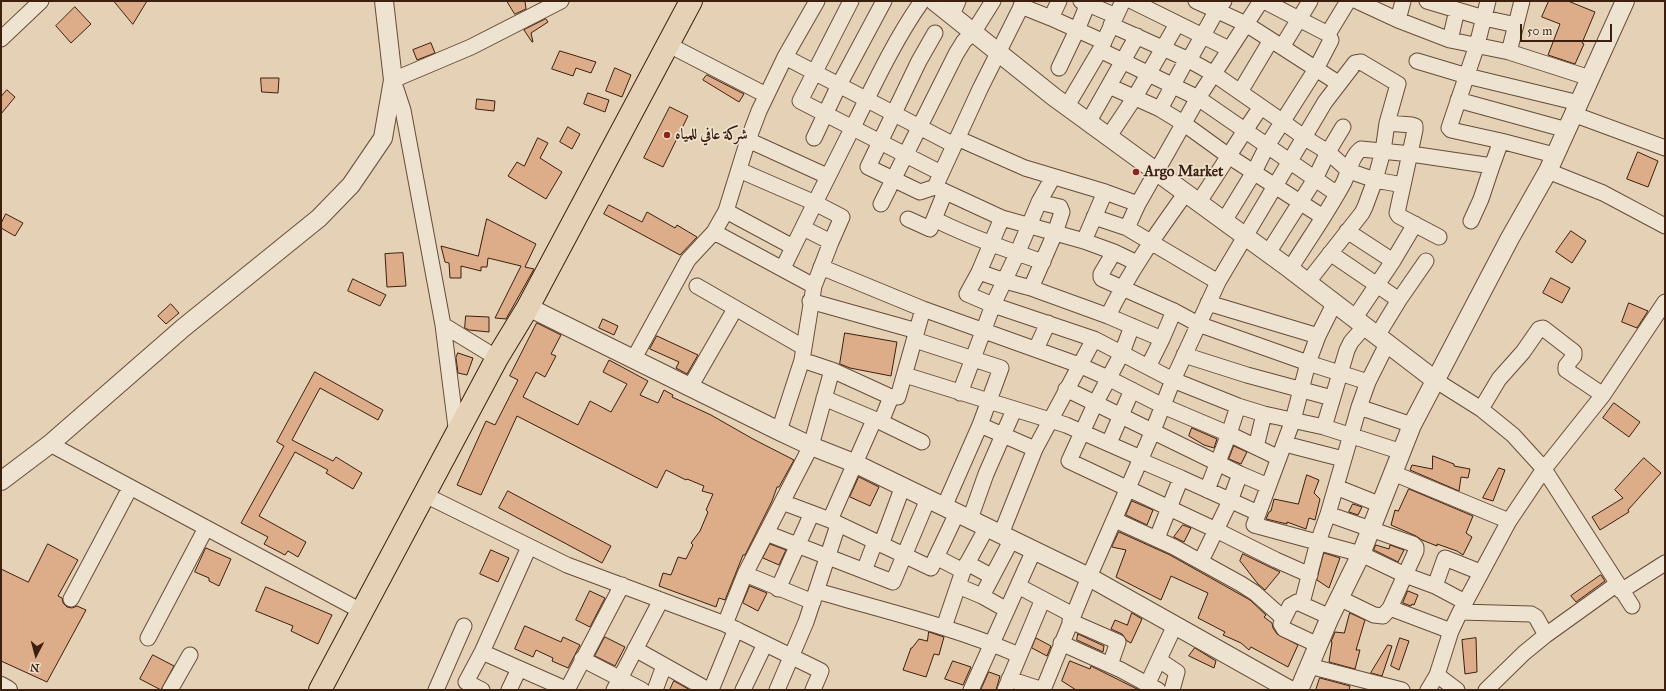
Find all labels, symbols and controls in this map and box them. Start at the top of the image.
scale bar [1522,16,1614,42]
text: 50 m [1527,24,1552,38]
place label: شركة عافي للمياه [675,126,748,144]
marker: شركة عافي للمياه [662,130,672,140]
place label: Argo Market [1144,163,1223,181]
marker: Argo Market [1131,167,1141,177]
north arrow [16,635,56,675]
text: N [29,660,40,674]

